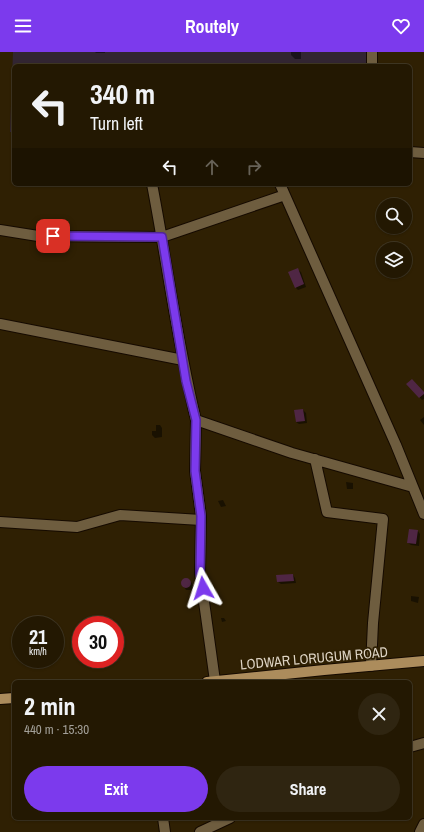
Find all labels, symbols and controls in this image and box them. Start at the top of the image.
text: Routely [185,14,239,39]
icon: menu [12,15,34,37]
icon: heart [390,15,412,37]
text: 340 m [90,75,155,113]
icon: left [24,80,76,132]
text: Turn left [90,111,143,136]
icon: left [159,156,181,178]
icon: ahead [201,156,223,178]
icon: right [243,156,265,178]
map controls [376,198,412,278]
button: search [376,198,412,234]
pin [36,219,70,253]
icon: arrive [42,225,64,247]
button: layers [376,242,412,278]
position arrow [182,567,224,609]
speed limit sign: 30 [72,616,124,668]
text: 21 [29,623,47,650]
street label: LODWAR LORUGUM ROAD [239,643,389,673]
text: km/h [29,645,47,658]
text: 2 min [24,690,75,722]
button: close [358,693,400,735]
text: 440 m · 15:30 [24,721,89,738]
button: Exit [24,766,208,812]
button: Share [216,766,400,812]

